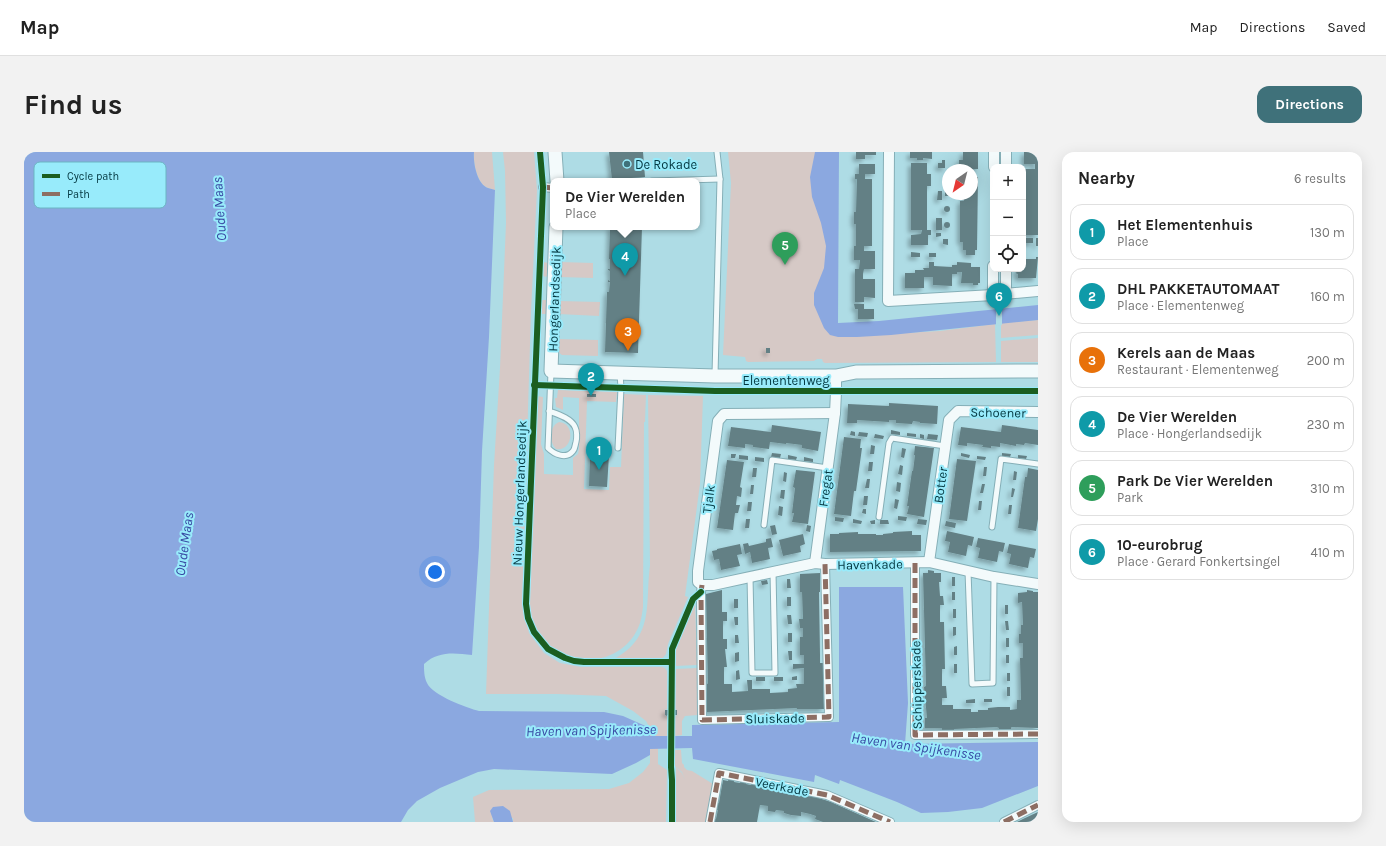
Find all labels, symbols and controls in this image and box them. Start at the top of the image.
text: Map [20,17,59,39]
text: Map [1190,19,1218,36]
text: Directions [1240,19,1305,36]
text: Saved [1327,19,1366,36]
button: Directions [1257,86,1362,123]
text: Find us [24,88,123,121]
place label: De Rokade [635,157,698,172]
marker: De Rokade [622,159,632,169]
legend [34,162,166,208]
north arrow [942,164,978,200]
map controls [990,164,1026,272]
button: + [990,164,1026,200]
text: Nearby [1078,168,1135,188]
text: Cycle path [67,170,119,183]
text: 6 results [1294,171,1346,186]
water label: Oude Maas [209,176,230,242]
popup [550,178,700,230]
text: Path [67,188,90,201]
text: De Vier Werelden [565,188,685,206]
button: − [990,200,1026,236]
text: Place [565,206,596,221]
text: Het Elementenhuis [1117,216,1253,234]
text: 1 [1090,225,1094,240]
text: 130 m [1310,225,1345,240]
pin: 5 [772,232,798,265]
text: Place [1117,234,1148,249]
button: locate [990,236,1026,272]
pin: 4 [612,243,638,276]
street label: Hongerlandsedijk [545,246,564,352]
text: DHL PAKKETAUTOMAAT [1117,280,1279,298]
pin: 6 [986,283,1012,316]
text: 2 [1088,289,1096,304]
text: 160 m [1310,289,1345,304]
text: Place · Elementenweg [1117,298,1244,313]
pin: 3 [615,318,641,351]
text: Kerels aan de Maas [1117,344,1255,362]
text: 3 [1088,353,1096,368]
text: 200 m [1307,353,1345,368]
text: Restaurant · Elementenweg [1117,362,1279,377]
pin: 2 [578,363,604,396]
street label: Elementenweg [742,373,830,388]
street label: Schoener [970,405,1026,420]
text: De Vier Werelden [1117,408,1237,426]
text: 4 [1088,417,1096,432]
text: 230 m [1307,417,1345,432]
street label: Nieuw Hongerlandsedijk [509,420,530,566]
text: Place · Hongerlandsedijk [1117,426,1262,441]
pin: 1 [586,437,612,470]
street label: Botter [931,466,950,504]
street label: Fregat [815,468,836,508]
text: Park De Vier Werelden [1117,472,1273,490]
text: 5 [1088,481,1096,496]
text: 310 m [1310,481,1345,496]
street label: Tjalk [699,484,718,514]
text: Park [1117,490,1143,505]
water label: Oude Maas [172,511,197,577]
text: 10-eurobrug [1117,536,1202,554]
text: 6 [1088,545,1096,560]
text: 410 m [1310,545,1345,560]
text: Place · Gerard Fonkertsingel [1117,554,1280,569]
street label: Havenkade [837,556,903,573]
your location [425,562,445,582]
street label: Schipperskade [908,640,925,729]
street label: Sluiskade [745,710,805,727]
water label: Haven van Spijkenisse [526,721,657,740]
water label: Haven van Spijkenisse [850,729,982,764]
street label: Veerkade [754,774,810,799]

